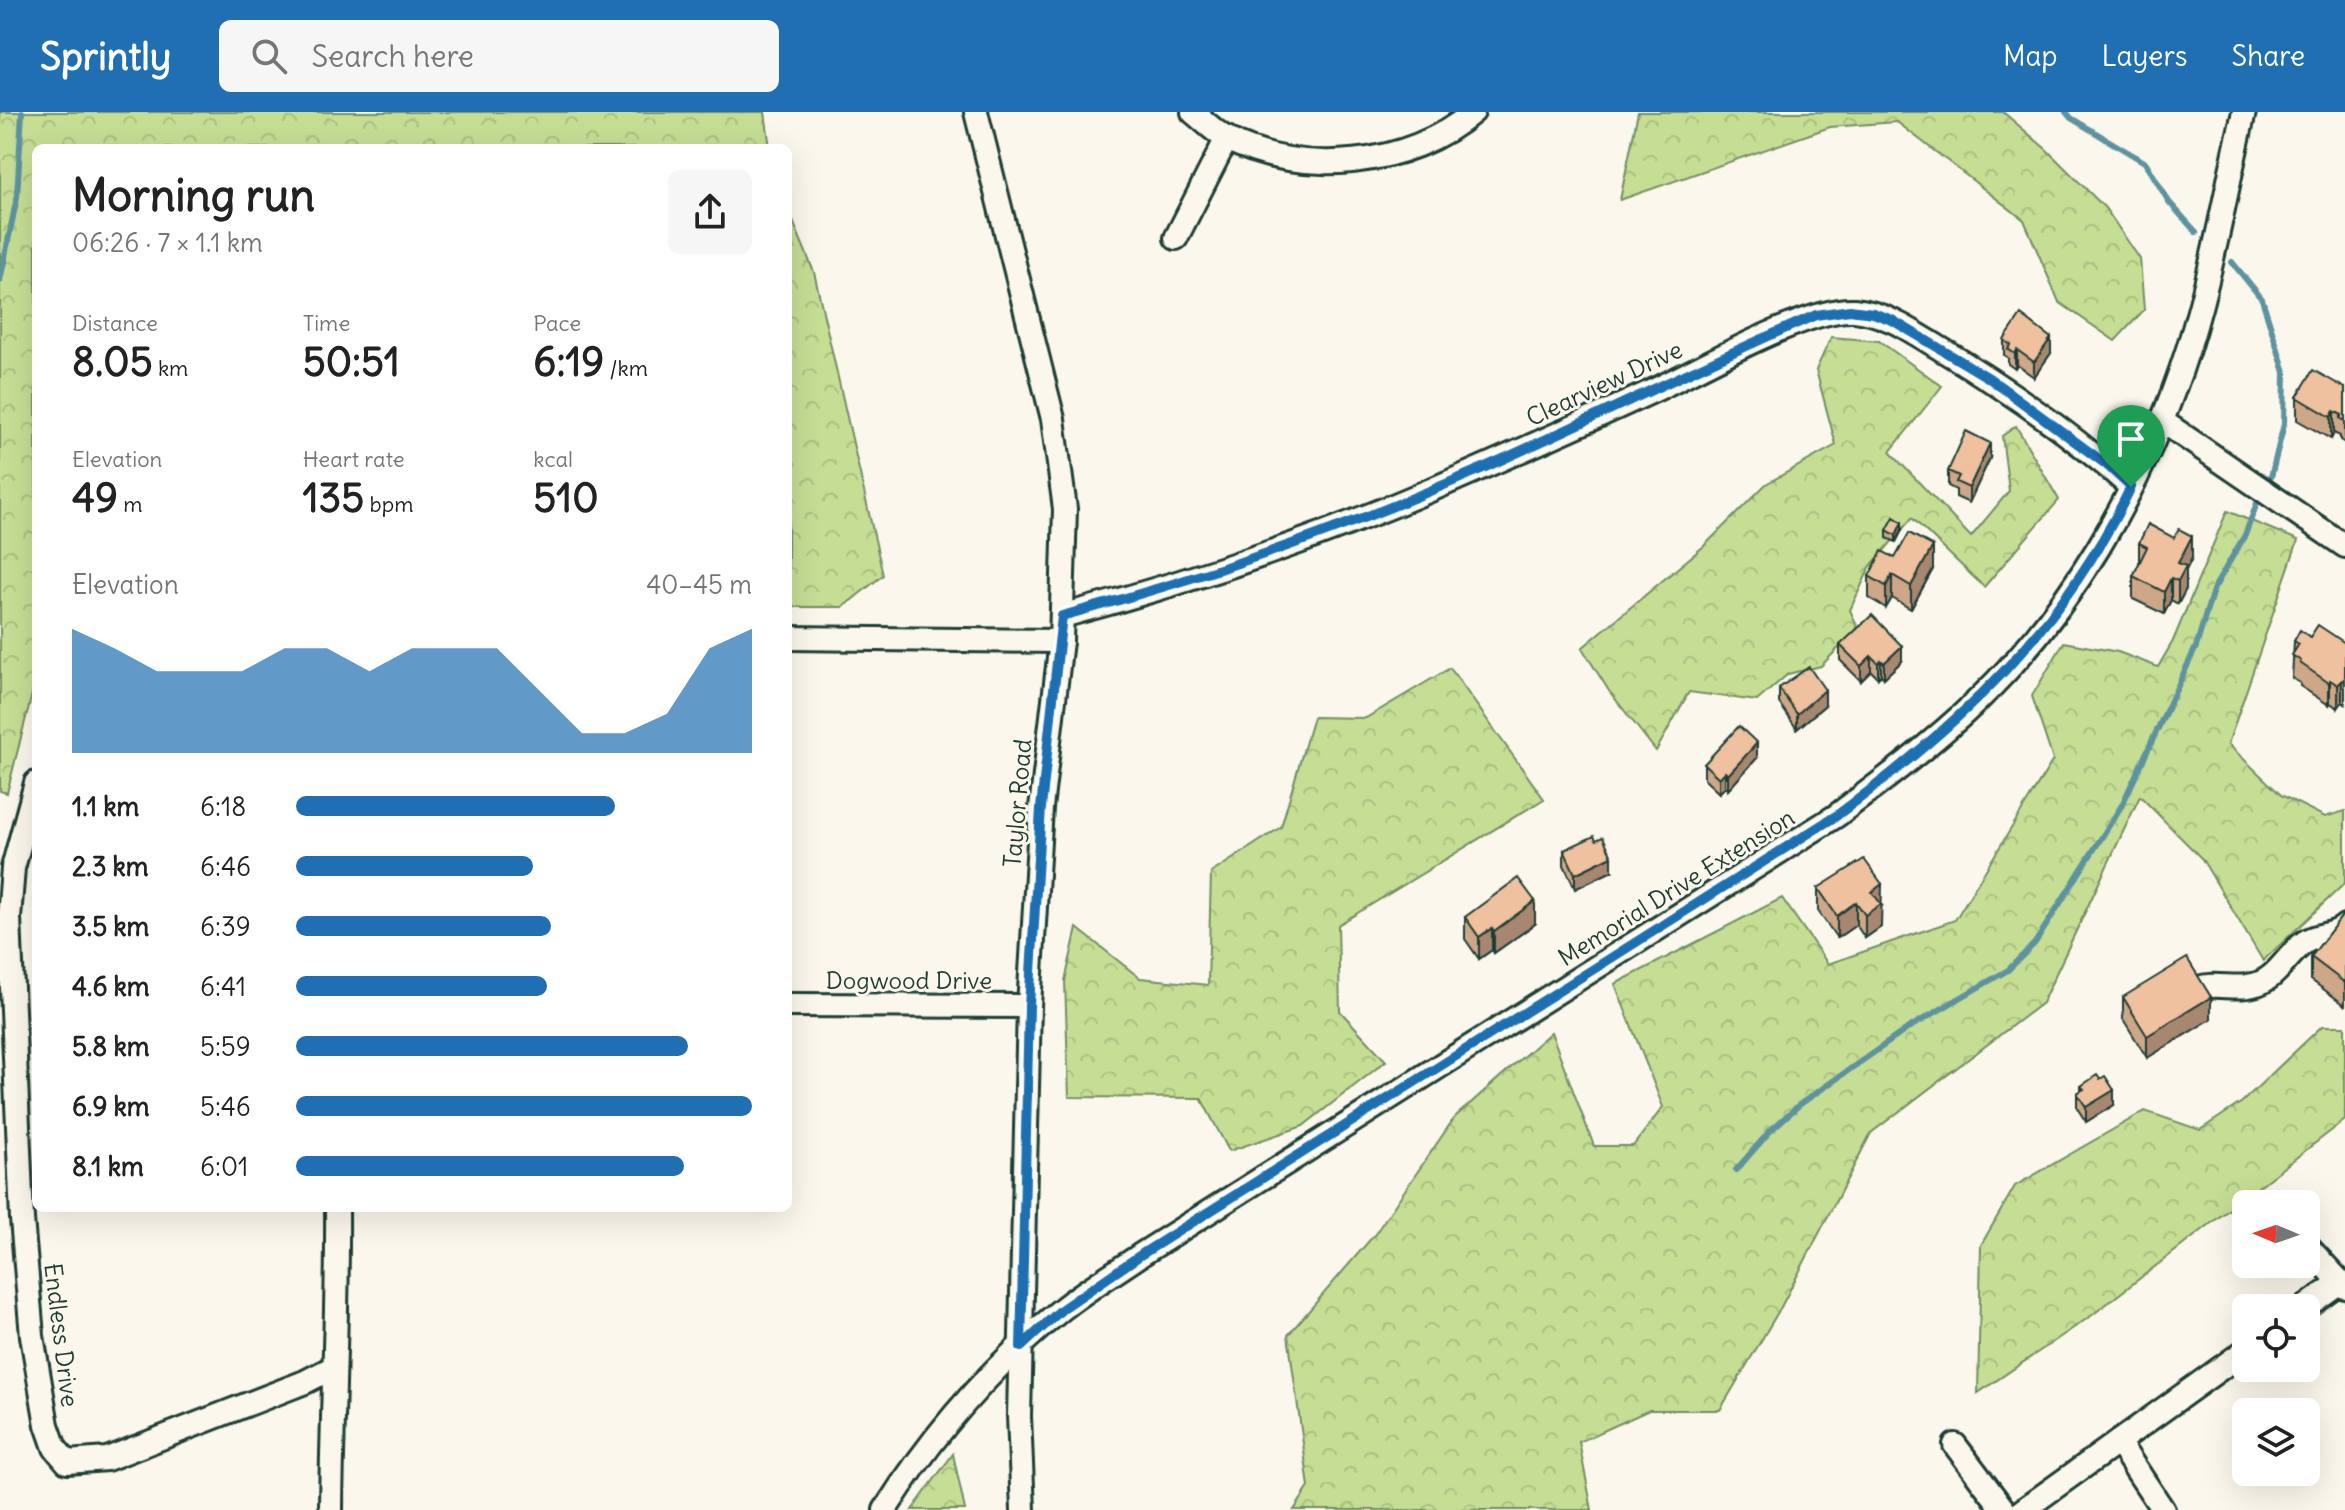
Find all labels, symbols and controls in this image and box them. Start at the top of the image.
search box [219,20,779,92]
text: Sprintly [40,33,171,80]
icon: search [247,34,291,78]
text: Search here [311,37,474,75]
text: Map [2003,38,2058,74]
text: Layers [2102,38,2188,74]
text: Share [2232,38,2305,74]
text: Morning run [72,168,315,223]
button: share [668,170,752,254]
text: 06:26 · 7 × 1.1 km [72,226,263,259]
text: Distance [72,309,158,337]
text: Time [303,309,350,337]
text: Pace [533,309,581,337]
street label: Clearview Drive [1521,334,1687,432]
text: 8.05 [72,337,153,387]
text: 50:51 [303,337,400,387]
text: 6:19 [533,337,604,387]
text: km [153,354,188,382]
text: /km [604,354,648,382]
pin [2097,405,2165,487]
icon: arrive [2109,417,2153,461]
text: Elevation [72,445,162,473]
text: Heart rate [303,445,405,473]
text: kcal [533,445,573,473]
text: 49 [72,473,118,523]
text: 135 [303,473,364,523]
text: 510 [533,473,599,523]
text: m [118,490,143,518]
text: bpm [364,490,413,518]
text: Elevation [72,568,179,601]
text: 40–45 m [646,568,752,601]
street label: Taylor Road [996,738,1038,868]
text: 1.1 km [72,790,139,823]
text: 6:18 [200,790,246,823]
street label: Memorial Drive Extension [1552,802,1800,972]
text: 2.3 km [72,850,149,883]
text: 6:46 [200,850,251,883]
text: 3.5 km [72,910,149,943]
text: 6:39 [200,910,251,943]
street label: Dogwood Drive [826,965,992,995]
text: 4.6 km [72,970,150,1003]
text: 6:41 [200,970,246,1003]
text: 5.8 km [72,1030,150,1063]
text: 5:59 [200,1030,251,1063]
text: 6.9 km [72,1090,150,1123]
text: 5:46 [200,1090,251,1123]
text: 8.1 km [72,1150,144,1183]
text: 6:01 [200,1150,248,1183]
north arrow [2232,1190,2320,1278]
map controls [2232,1190,2320,1486]
street label: Endless Drive [38,1261,86,1409]
button: locate [2232,1294,2320,1382]
button: layers [2232,1398,2320,1486]

